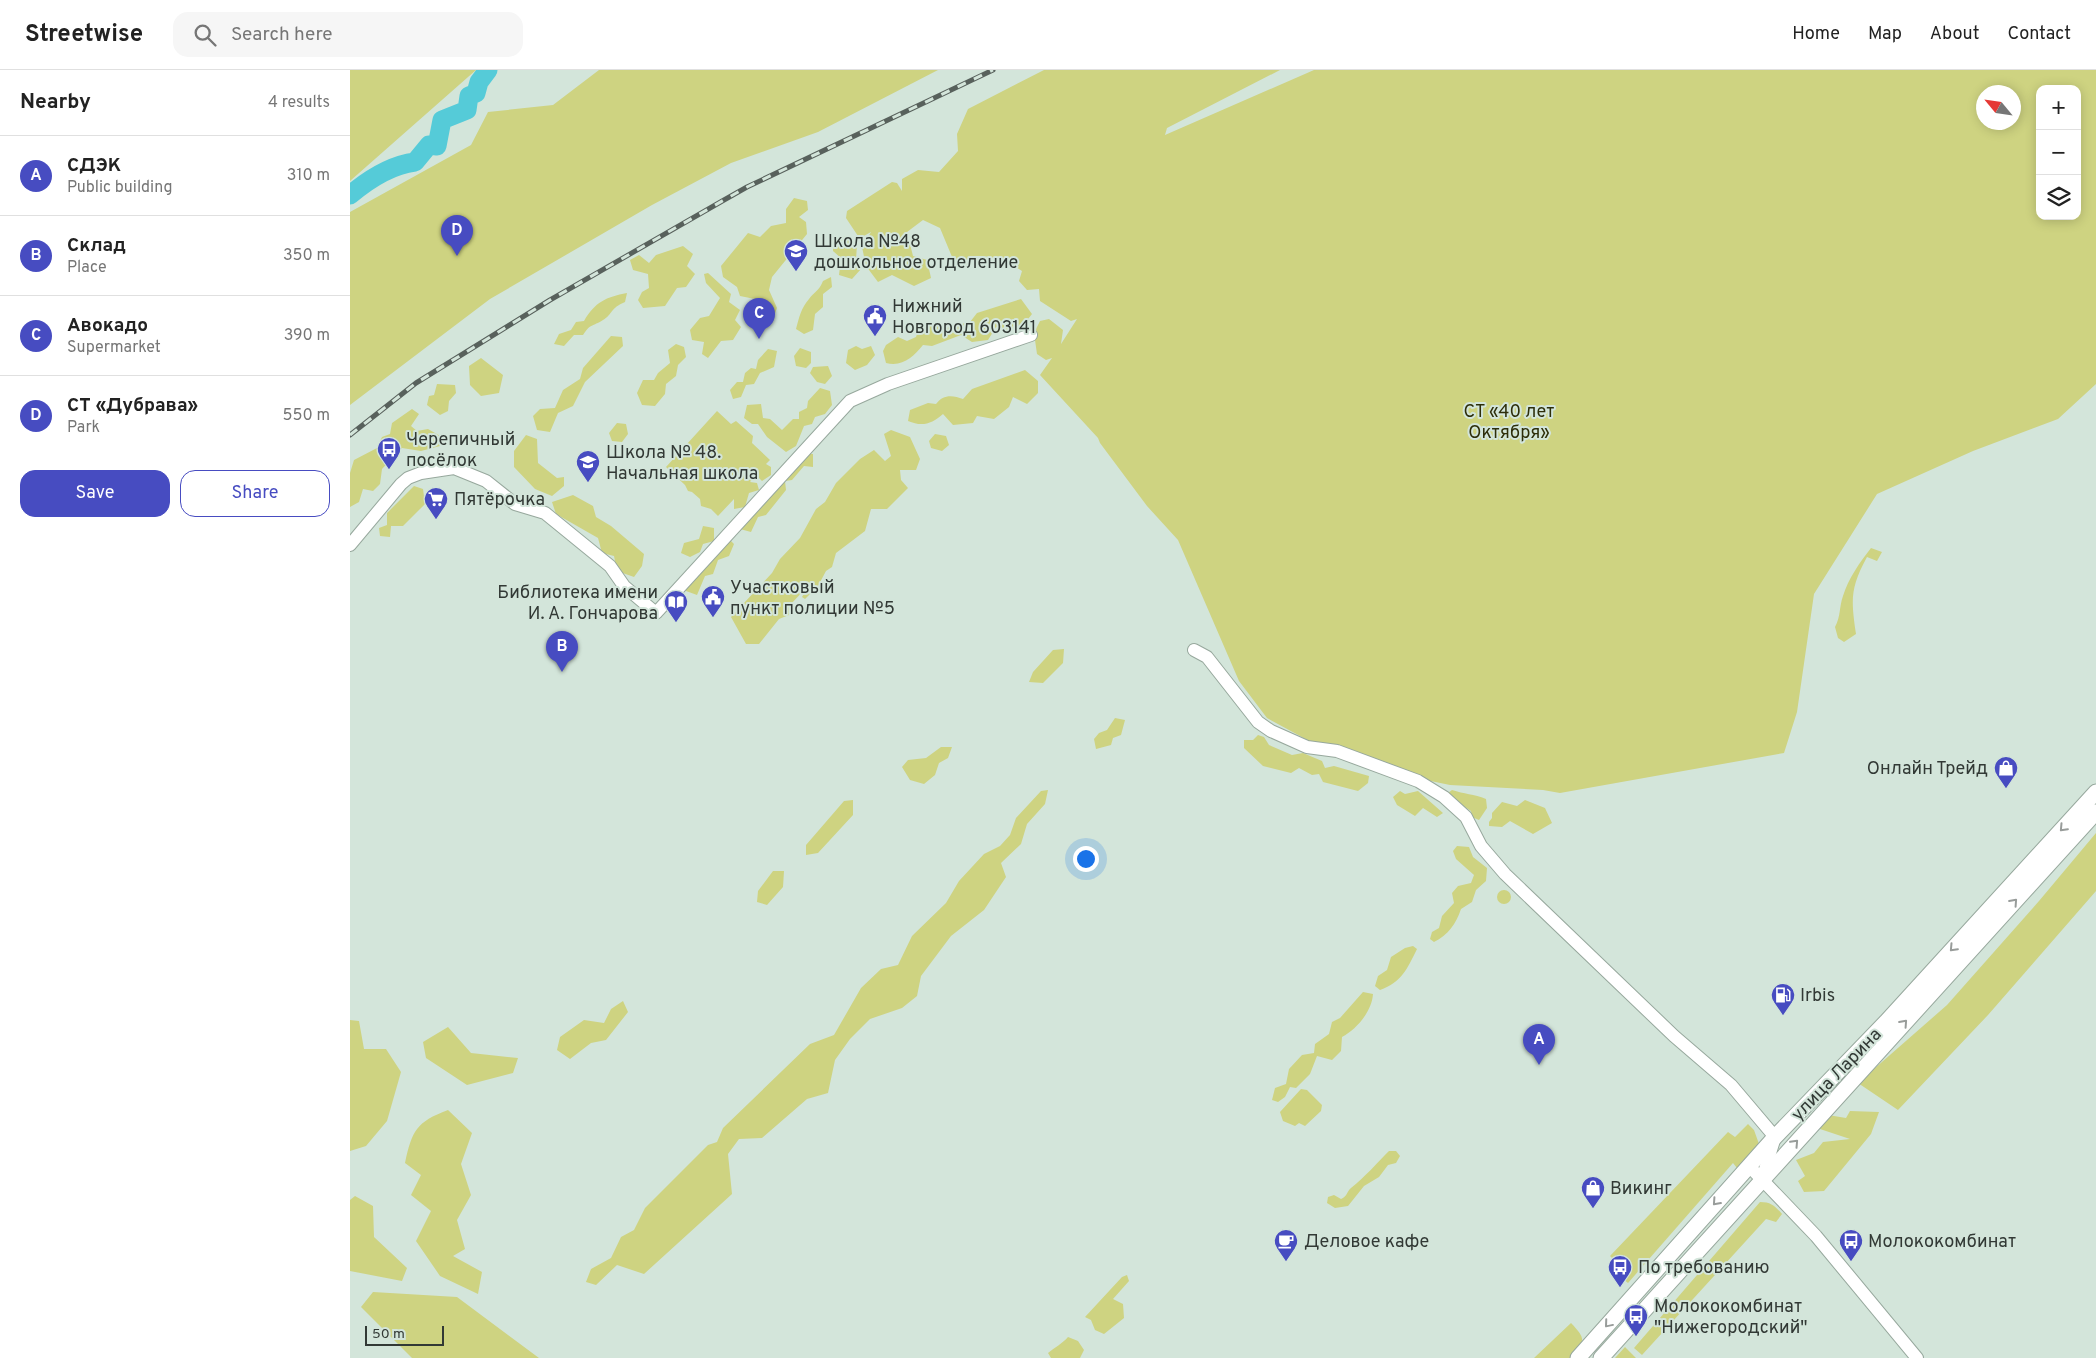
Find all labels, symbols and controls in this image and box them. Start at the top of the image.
search box [173,12,523,57]
text: Streetwise [25,20,143,50]
icon: search [191,21,219,49]
text: Search here [231,23,333,47]
text: Home [1792,23,1840,46]
text: Map [1868,23,1902,46]
text: About [1930,23,1979,46]
text: Contact [2007,23,2071,46]
north arrow [1976,85,2021,130]
map controls [2036,85,2081,220]
button: + [2036,85,2081,130]
text: Nearby [20,89,91,116]
text: 4 results [268,93,330,113]
button: − [2036,130,2081,175]
text: СДЭК [67,154,121,178]
text: A [30,166,42,186]
text: 310 m [287,166,330,186]
button: layers [2036,175,2081,220]
text: Public building [67,178,172,198]
pin: D [441,215,473,256]
place label: Школа №48 дошкольное отделение [814,231,1018,275]
text: Склад [67,234,126,258]
school or university icon: Школа №48 дошкольное отделение [783,238,809,272]
text: B [30,246,42,266]
text: 350 m [283,246,330,266]
text: Place [67,258,107,278]
place label: Нижний Новгород 603141 [892,296,1037,340]
pin: C [743,298,775,339]
public building icon: Нижний Новгород 603141 [862,303,888,337]
text: Авокадо [67,314,148,338]
text: C [31,326,41,346]
text: 390 m [284,326,330,346]
text: Supermarket [67,338,161,358]
text: СТ «Дубрава» [67,394,198,418]
park label: СТ «40 лет Октября» [1464,401,1554,445]
text: D [30,406,42,426]
text: 550 m [283,406,330,426]
text: Park [67,418,100,438]
place label: Черепичный посёлок [406,429,515,473]
bus stop icon: Черепичный посёлок [376,436,402,470]
place label: Школа № 48. Начальная школа [606,442,758,486]
school or university icon: Школа № 48. Начальная школа [575,449,601,483]
button: Save [20,470,170,517]
button: Share [180,470,330,517]
supermarket icon: Пятёрочка [423,486,449,520]
place label: Пятёрочка [454,489,545,512]
place label: Участковый пункт полиции №5 [730,577,895,621]
place label: Библиотека имени И. А. Гончарова [497,582,658,626]
public building icon: Участковый пункт полиции №5 [700,584,726,618]
library icon: Библиотека имени И. А. Гончарова [663,589,689,623]
pin: B [546,631,578,672]
shop icon: Онлайн Трейд [1993,755,2019,789]
place label: Онлайн Трейд [1867,758,1988,781]
one-way arrow [2060,823,2069,832]
your location [1073,846,1099,872]
one-way arrow [2008,899,2017,908]
one-way arrow [1950,942,1959,951]
fuel station icon: Irbis [1770,982,1796,1016]
place label: Irbis [1800,985,1835,1008]
one-way arrow [1898,1019,1907,1028]
pin: A [1523,1024,1555,1065]
street label: улица Ларина [1787,1024,1887,1126]
one-way arrow [1789,1139,1798,1148]
shop icon: Викинг [1580,1175,1606,1209]
place label: Викинг [1610,1178,1672,1201]
one-way arrow [1713,1197,1722,1206]
cafe icon: Деловое кафе [1273,1228,1299,1262]
bus stop icon: Молококомбинат [1838,1228,1864,1262]
place label: Деловое кафе [1304,1231,1429,1254]
place label: Молококомбинат [1868,1231,2016,1254]
bus stop icon: По требованию [1607,1254,1633,1288]
place label: По требованию [1638,1257,1770,1280]
place label: Молококомбинат "Нижегородский" [1654,1296,1808,1340]
bus stop icon: Молококомбинат "Нижегородский" [1623,1303,1649,1337]
one-way arrow [1605,1318,1614,1327]
scale bar [365,1323,444,1346]
text: 50 m [372,1326,405,1343]

